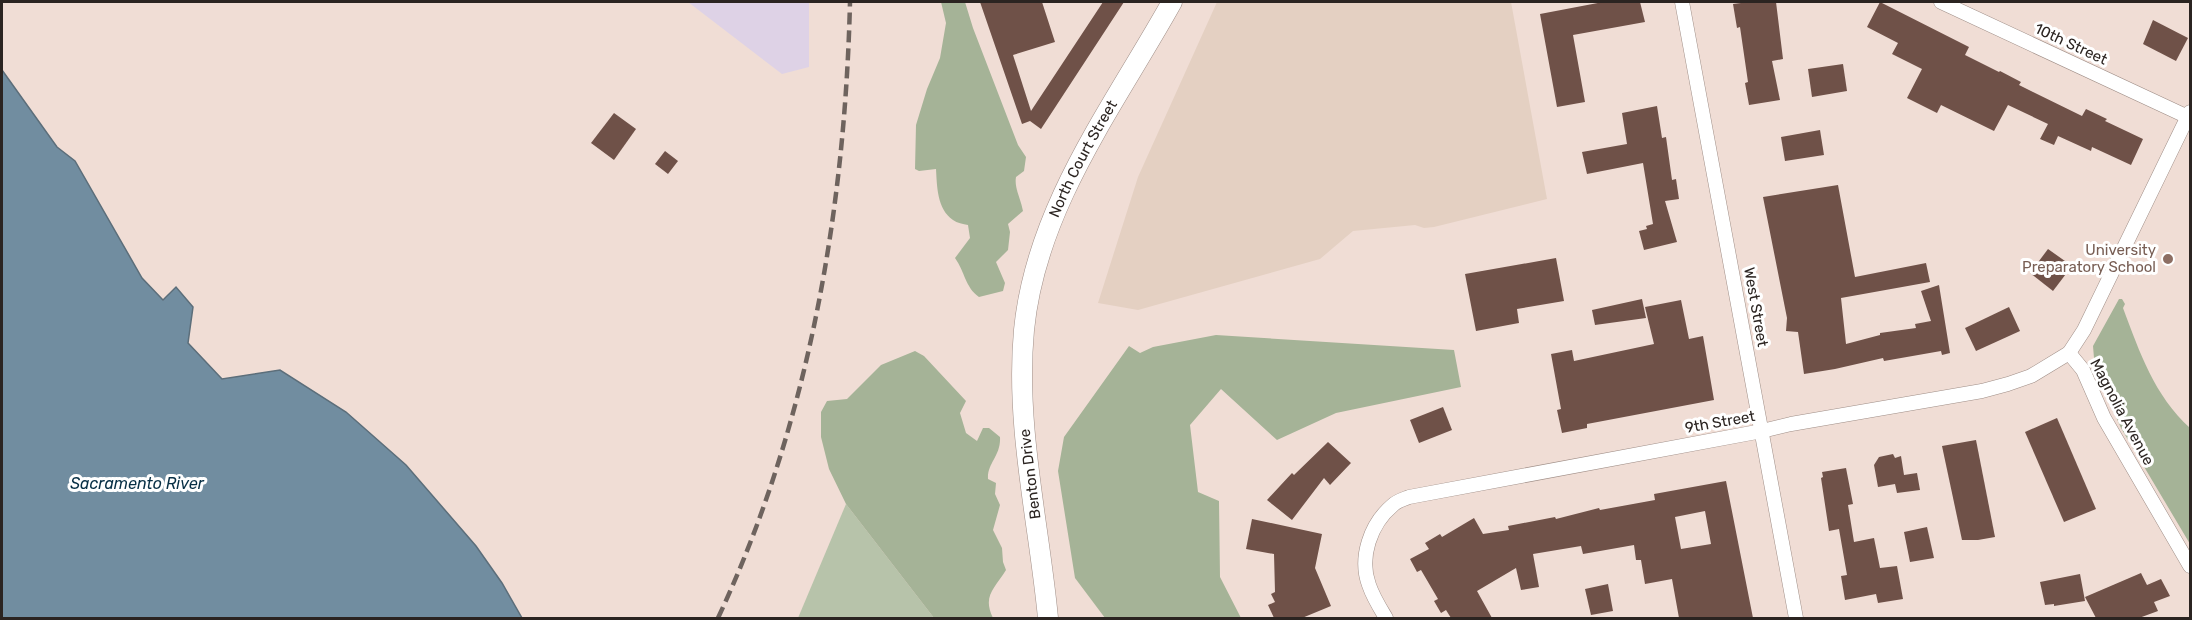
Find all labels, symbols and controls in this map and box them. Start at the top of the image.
street label: 10th Street [2032,19,2110,69]
street label: North Court Street [1045,97,1121,220]
place label: University Preparatory School [2022,241,2156,276]
marker: University Preparatory School [2161,252,2175,266]
street label: West Street [1740,266,1772,348]
street label: Magnolia Avenue [2086,356,2158,468]
street label: 9th Street [1684,407,1757,437]
street label: Benton Drive [1016,428,1044,520]
water label: Sacramento River [70,474,205,493]

